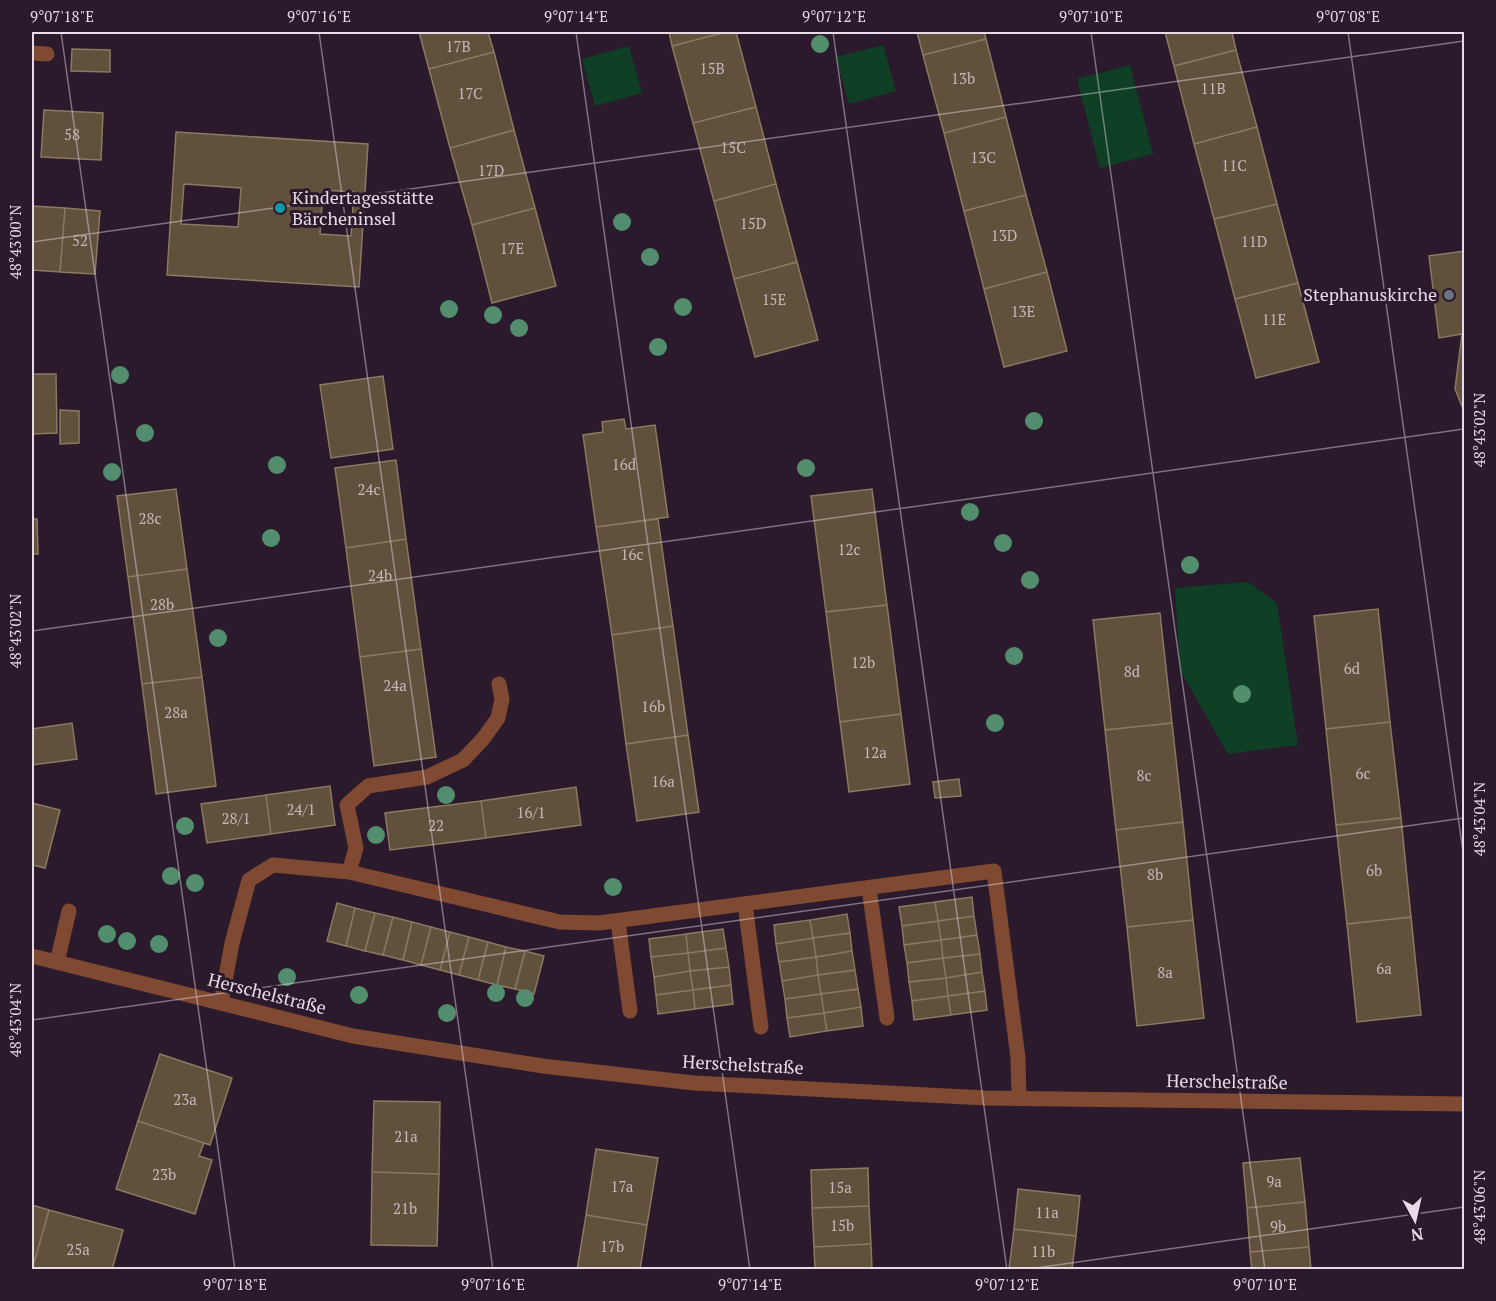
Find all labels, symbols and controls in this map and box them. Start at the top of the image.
text: 9°07'18"E [30,6,94,26]
text: 9°07'16"E [287,6,351,26]
text: 9°07'14"E [544,6,608,26]
text: 9°07'12"E [802,6,866,26]
text: 9°07'10"E [1059,6,1123,26]
text: 9°07'08"E [1316,6,1380,26]
house number: 17B [445,36,471,56]
house number: 15B [699,58,725,78]
house number: 13b [951,68,975,88]
house number: 11B [1200,78,1226,98]
house number: 17C [457,83,483,103]
house number: 58 [64,124,80,144]
house number: 15C [720,137,746,157]
house number: 13C [970,147,996,167]
house number: 11C [1221,155,1247,175]
house number: 17D [478,160,504,180]
place label: Kindertagesstätte Bärcheninsel [292,185,434,230]
marker: Kindertagesstätte Bärcheninsel [273,201,287,215]
text: 48°43'00"N [5,205,25,279]
house number: 15D [740,213,766,233]
house number: 13D [991,225,1017,245]
house number: 52 [72,230,88,250]
house number: 11D [1241,231,1267,251]
house number: 17E [500,238,524,258]
place label: Stephanuskirche [1303,282,1437,306]
marker: Stephanuskirche [1442,288,1456,302]
house number: 15E [762,289,786,309]
house number: 13E [1011,301,1035,321]
house number: 11E [1262,309,1286,329]
text: 48°43'02"N [1469,393,1489,467]
house number: 16d [612,454,636,474]
house number: 24c [358,479,380,499]
house number: 28c [139,508,161,528]
house number: 12c [838,539,860,559]
house number: 16c [621,544,643,564]
house number: 24b [368,565,392,585]
text: 48°43'02"N [5,594,25,668]
house number: 28b [150,594,174,614]
house number: 12b [851,652,875,672]
house number: 6d [1344,658,1360,678]
house number: 8d [1124,661,1140,681]
house number: 24a [383,675,407,695]
house number: 16b [641,696,665,716]
house number: 28a [164,702,188,722]
house number: 12a [863,742,887,762]
house number: 6c [1356,763,1371,783]
house number: 8c [1137,765,1152,785]
house number: 16a [651,771,675,791]
text: 48°43'04"N [1469,782,1489,856]
house number: 24/1 [286,799,316,819]
house number: 16/1 [516,802,546,822]
house number: 28/1 [221,808,251,828]
house number: 22 [428,815,444,835]
house number: 6b [1366,860,1382,880]
house number: 8b [1147,864,1163,884]
house number: 6a [1376,958,1392,978]
house number: 8a [1157,962,1173,982]
street label: Herschelstraße [205,967,329,1019]
text: 48°43'04"N [5,983,25,1057]
street label: Herschelstraße [682,1049,804,1079]
street label: Herschelstraße [1166,1068,1288,1094]
house number: 23a [173,1089,197,1109]
house number: 21a [394,1126,418,1146]
house number: 23b [152,1164,176,1184]
text: 48°43'06"N [1469,1170,1489,1244]
house number: 9a [1266,1171,1282,1191]
house number: 17a [611,1176,634,1196]
house number: 15a [828,1177,852,1197]
north arrow [1385,1190,1445,1250]
house number: 21b [393,1198,417,1218]
house number: 11a [1035,1202,1059,1222]
house number: 15b [830,1215,854,1235]
house number: 9b [1270,1216,1286,1236]
text: N [1410,1223,1425,1247]
house number: 17b [600,1236,624,1256]
house number: 25a [66,1239,90,1259]
house number: 11b [1031,1241,1055,1261]
text: 9°07'18"E [203,1274,267,1294]
text: 9°07'16"E [461,1274,525,1294]
text: 9°07'14"E [718,1274,782,1294]
text: 9°07'12"E [975,1274,1039,1294]
text: 9°07'10"E [1233,1274,1297,1294]

